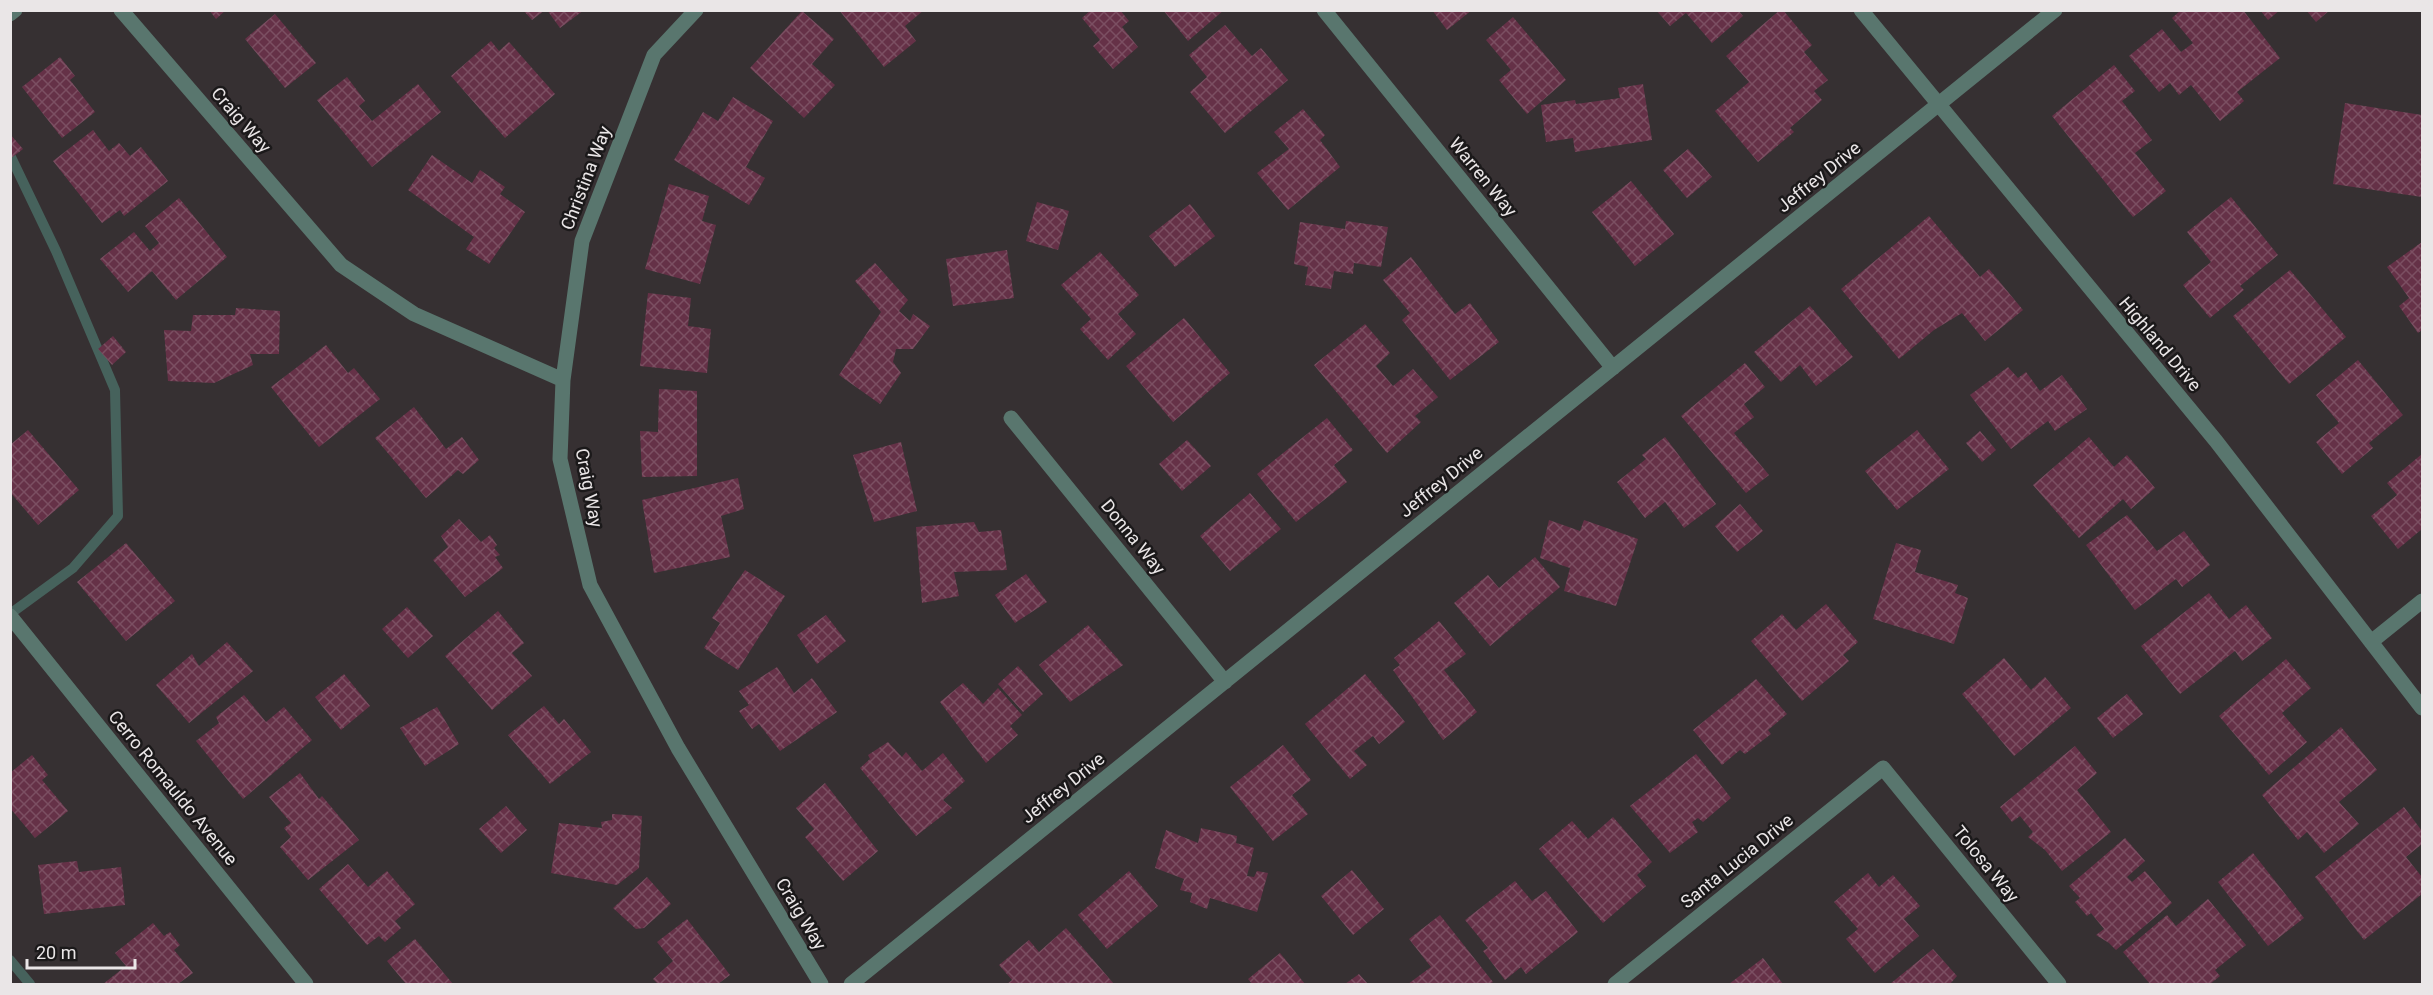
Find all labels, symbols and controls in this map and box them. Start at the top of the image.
street label: Craig Way [207,83,276,157]
street label: Christina Way [556,122,615,233]
street label: Warren Way [1445,133,1522,221]
street label: Jeffrey Drive [1773,137,1864,216]
street label: Highland Drive [2115,292,2206,395]
street label: Jeffrey Drive [1395,442,1486,521]
street label: Craig Way [572,447,608,530]
street label: Donna Way [1097,495,1170,579]
street label: Cerro Romauldo Avenue [104,706,242,869]
street label: Jeffrey Drive [1017,748,1108,827]
street label: Santa Lucia Drive [1676,809,1797,912]
street label: Tolosa Way [1949,821,2024,906]
street label: Craig Way [772,874,831,954]
scale bar [27,932,135,970]
text: 20 m [36,942,76,963]

